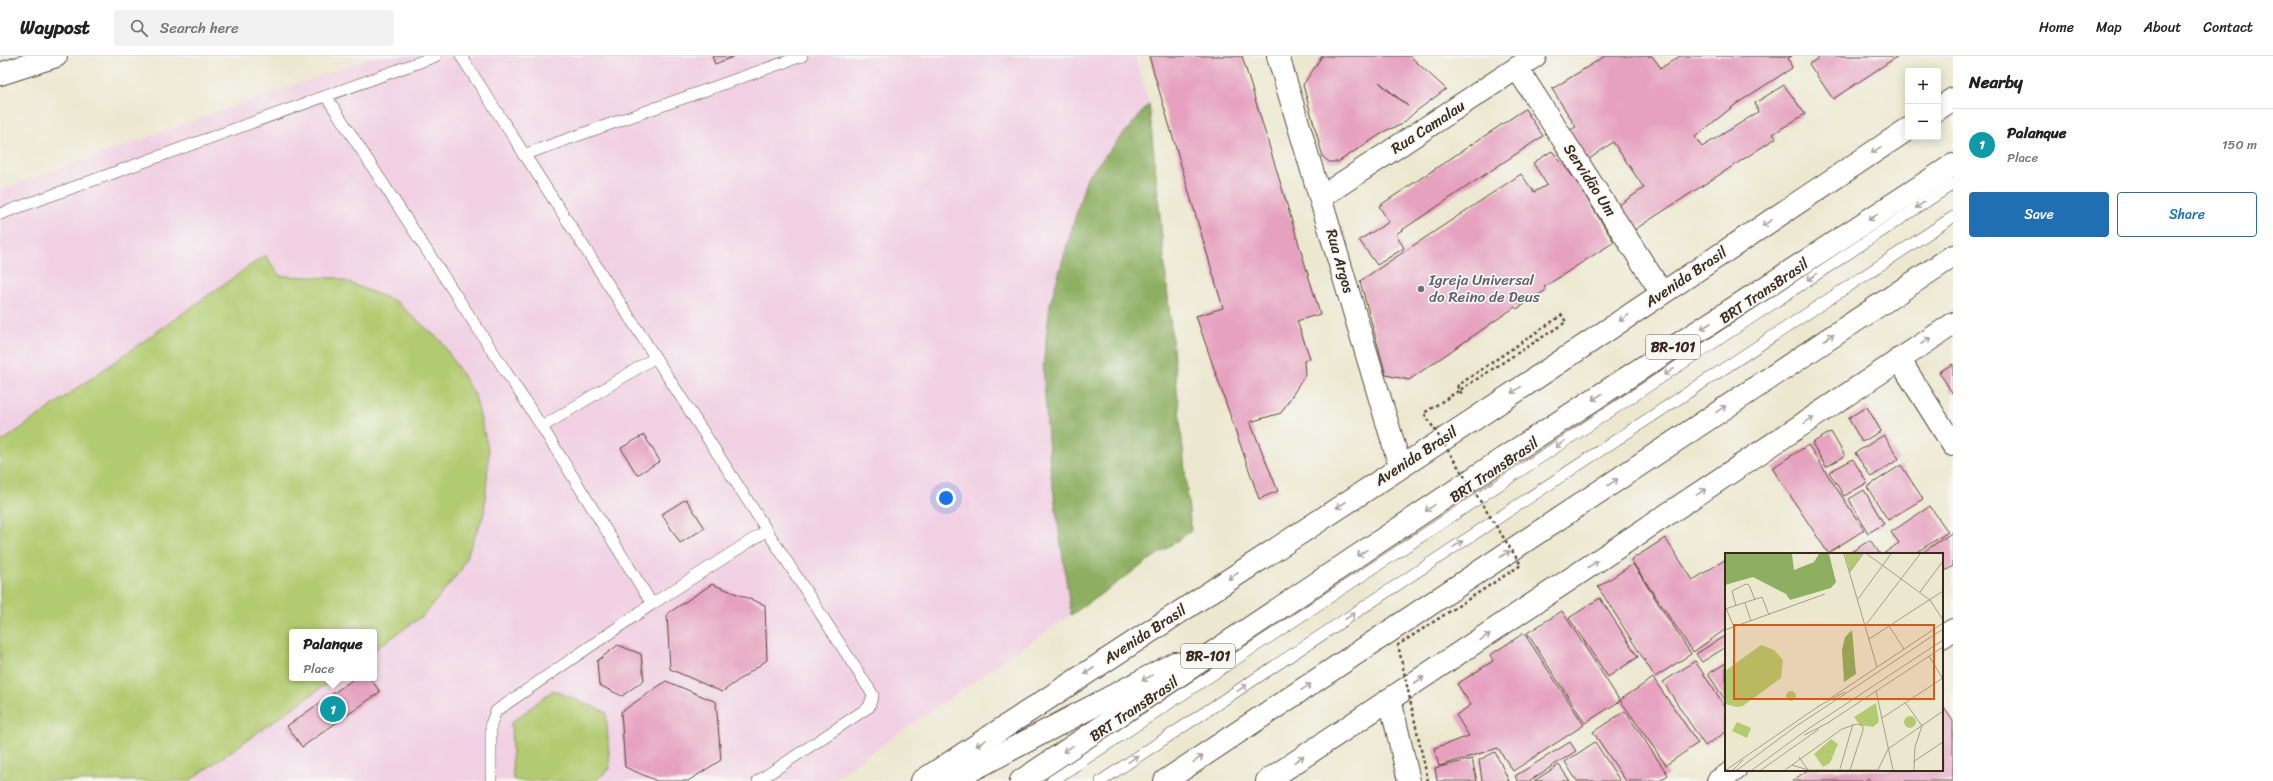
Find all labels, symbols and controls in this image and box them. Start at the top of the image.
search box [114,10,394,46]
text: Waypost [20,11,90,44]
text: Search here [160,15,239,41]
text: Home [2039,15,2074,40]
text: Map [2096,15,2122,40]
text: About [2144,15,2181,40]
text: Contact [2203,15,2253,40]
icon: search [128,17,150,39]
text: Nearby [1969,67,2023,97]
map controls [1905,68,1941,140]
button: + [1905,68,1941,104]
street label: Rua Camalau [1386,93,1470,161]
button: − [1905,104,1941,140]
text: Palanque [2007,120,2067,146]
text: 1 [1979,133,1985,156]
text: 150 m [2222,133,2257,156]
street label: Servidão Um [1557,138,1624,222]
one-way arrow [1870,146,1881,155]
text: Place [2007,146,2038,169]
button: Save [1969,192,2109,237]
button: Share [2117,192,2257,237]
one-way arrow [1915,201,1926,210]
one-way arrow [1868,213,1879,221]
one-way arrow [1762,219,1773,227]
street label: Rua Argos [1318,226,1362,297]
street label: Avenida Brasil [1639,239,1733,315]
street label: BRT TransBrasil [1714,251,1815,331]
place label: Igreja Universal do Reino de Deus [1428,267,1540,310]
one-way arrow [1807,273,1818,281]
marker: Igreja Universal do Reino de Deus [1416,284,1426,294]
one-way arrow [1619,314,1630,322]
one-way arrow [1701,322,1712,330]
one-way arrow [1823,333,1834,341]
road number: BR-101 [1646,335,1700,359]
one-way arrow [1920,337,1932,345]
one-way arrow [1664,368,1675,376]
one-way arrow [1510,387,1522,395]
one-way arrow [1591,394,1603,402]
one-way arrow [1715,405,1727,413]
one-way arrow [1803,415,1814,424]
street label: Avenida Brasil [1368,419,1463,493]
street label: BRT TransBrasil [1444,430,1545,510]
one-way arrow [1555,440,1566,448]
one-way arrow [1607,478,1618,486]
your location [936,488,956,508]
one-way arrow [1695,488,1706,496]
one-way arrow [1336,501,1347,509]
one-way arrow [1425,504,1436,512]
one-way arrow [1453,540,1464,548]
one-way arrow [1357,549,1368,557]
one-way arrow [1499,550,1510,558]
inset map [1725,553,1943,771]
one-way arrow [1587,560,1599,568]
one-way arrow [1227,573,1239,581]
street label: Avenida Brasil [1097,597,1192,671]
one-way arrow [1344,612,1355,620]
popup [289,629,377,681]
text: Palanque [303,631,363,657]
one-way arrow [1479,633,1490,641]
road number: BR-101 [1181,644,1235,668]
text: Place [303,657,335,680]
one-way arrow [1084,667,1095,675]
street label: BRT TransBrasil [1084,669,1185,749]
one-way arrow [1141,675,1153,682]
one-way arrow [1413,676,1424,684]
one-way arrow [1300,683,1311,691]
one-way arrow [1236,684,1247,692]
pin: 1 [320,694,346,724]
one-way arrow [975,738,986,747]
one-way arrow [1062,746,1074,754]
one-way arrow [1127,755,1139,763]
one-way arrow [1192,755,1203,763]
one-way arrow [1293,755,1304,763]

